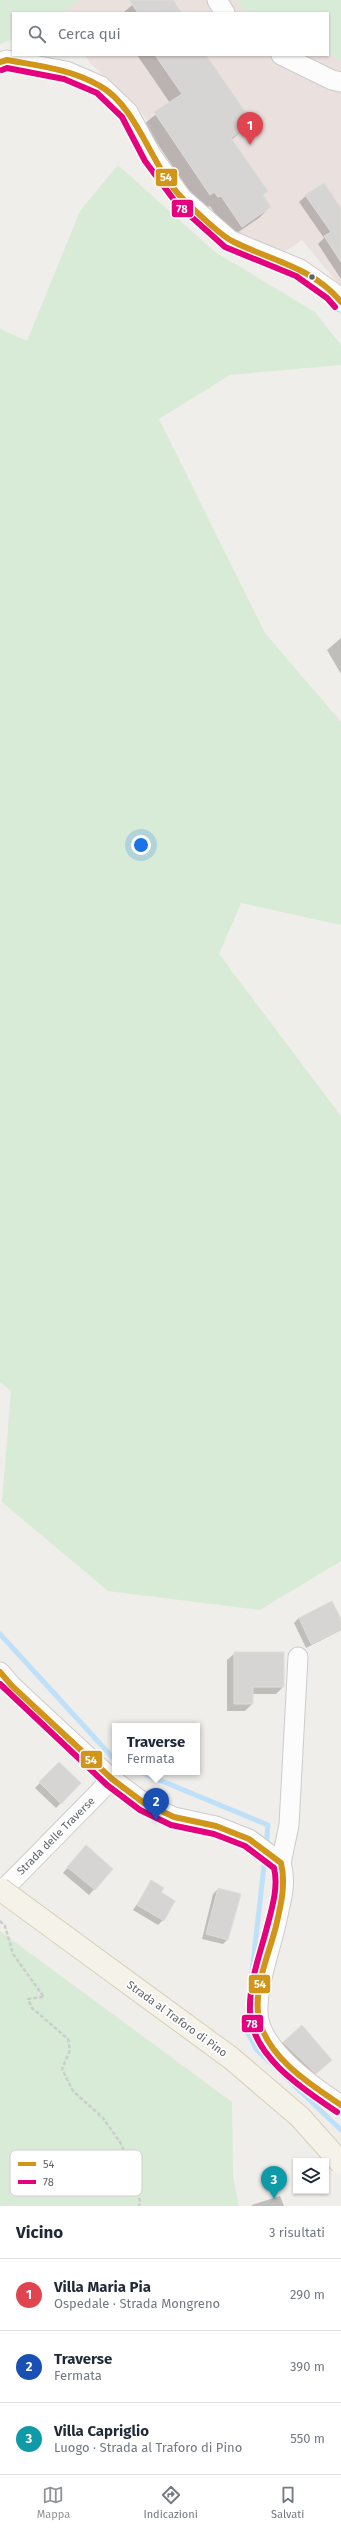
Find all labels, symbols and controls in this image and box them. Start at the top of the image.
search box [12,12,329,56]
icon: search [26,23,48,45]
text: Cerca qui [58,25,121,43]
pin: 1 [237,112,263,145]
line badge: 54 [155,168,178,187]
text: 54 [160,171,172,184]
line badge: 78 [171,199,194,218]
text: 78 [176,203,188,216]
unlabelled marker [307,272,317,282]
your location [131,835,151,855]
popup [112,1723,200,1775]
text: Traverse [127,1733,185,1751]
line badge: 54 [80,1750,103,1769]
text: Fermata [127,1751,175,1766]
text: 54 [85,1754,97,1767]
pin: 2 [143,1788,169,1821]
street label: Strada delle Traverse [14,1794,98,1878]
line badge: 54 [248,1974,271,1994]
street label: Strada al Traforo di Pino [124,1978,230,2060]
text: 54 [254,1978,266,1991]
line badge: 78 [241,2014,264,2033]
text: 78 [246,2018,258,2031]
legend [10,2150,142,2196]
text: 54 [43,2158,55,2171]
map controls [293,2158,329,2194]
button: layers [293,2158,329,2194]
pin: 3 [261,2166,287,2199]
text: 78 [43,2176,54,2189]
text: Vicino [16,2222,63,2243]
text: 3 risultati [269,2225,325,2240]
text: Villa Maria Pia [54,2278,151,2296]
text: 1 [26,2287,32,2302]
text: 290 m [290,2287,325,2302]
text: Ospedale · Strada Mongreno [54,2296,220,2311]
text: Traverse [54,2350,112,2368]
text: 2 [26,2359,32,2374]
text: 390 m [290,2359,325,2374]
text: Fermata [54,2368,102,2383]
text: Villa Capriglio [54,2422,149,2440]
text: 3 [26,2431,32,2446]
text: 550 m [290,2431,325,2446]
text: Luogo · Strada al Traforo di Pino [54,2440,242,2455]
tab: Mappa [37,2484,70,2521]
tab: Indicazioni [143,2484,198,2521]
tab: Salvati [271,2484,304,2521]

